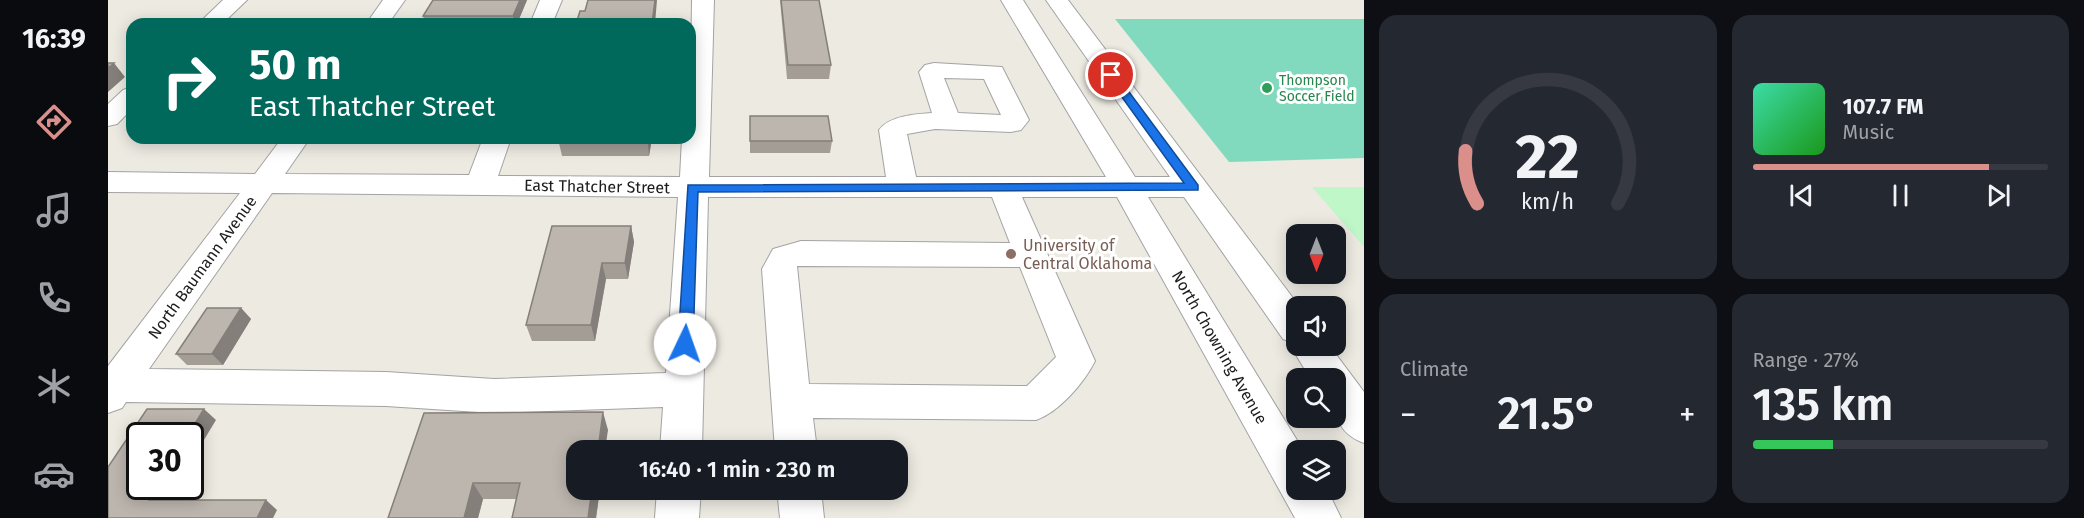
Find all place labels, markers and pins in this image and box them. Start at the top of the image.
pin [1085,49,1136,100]
place label: Thompson Soccer Field [1279,72,1355,105]
marker: Thompson Soccer Field [1260,81,1274,95]
place label: University of Central Oklahoma [1023,236,1152,273]
marker: University of Central Oklahoma [1004,247,1018,261]

